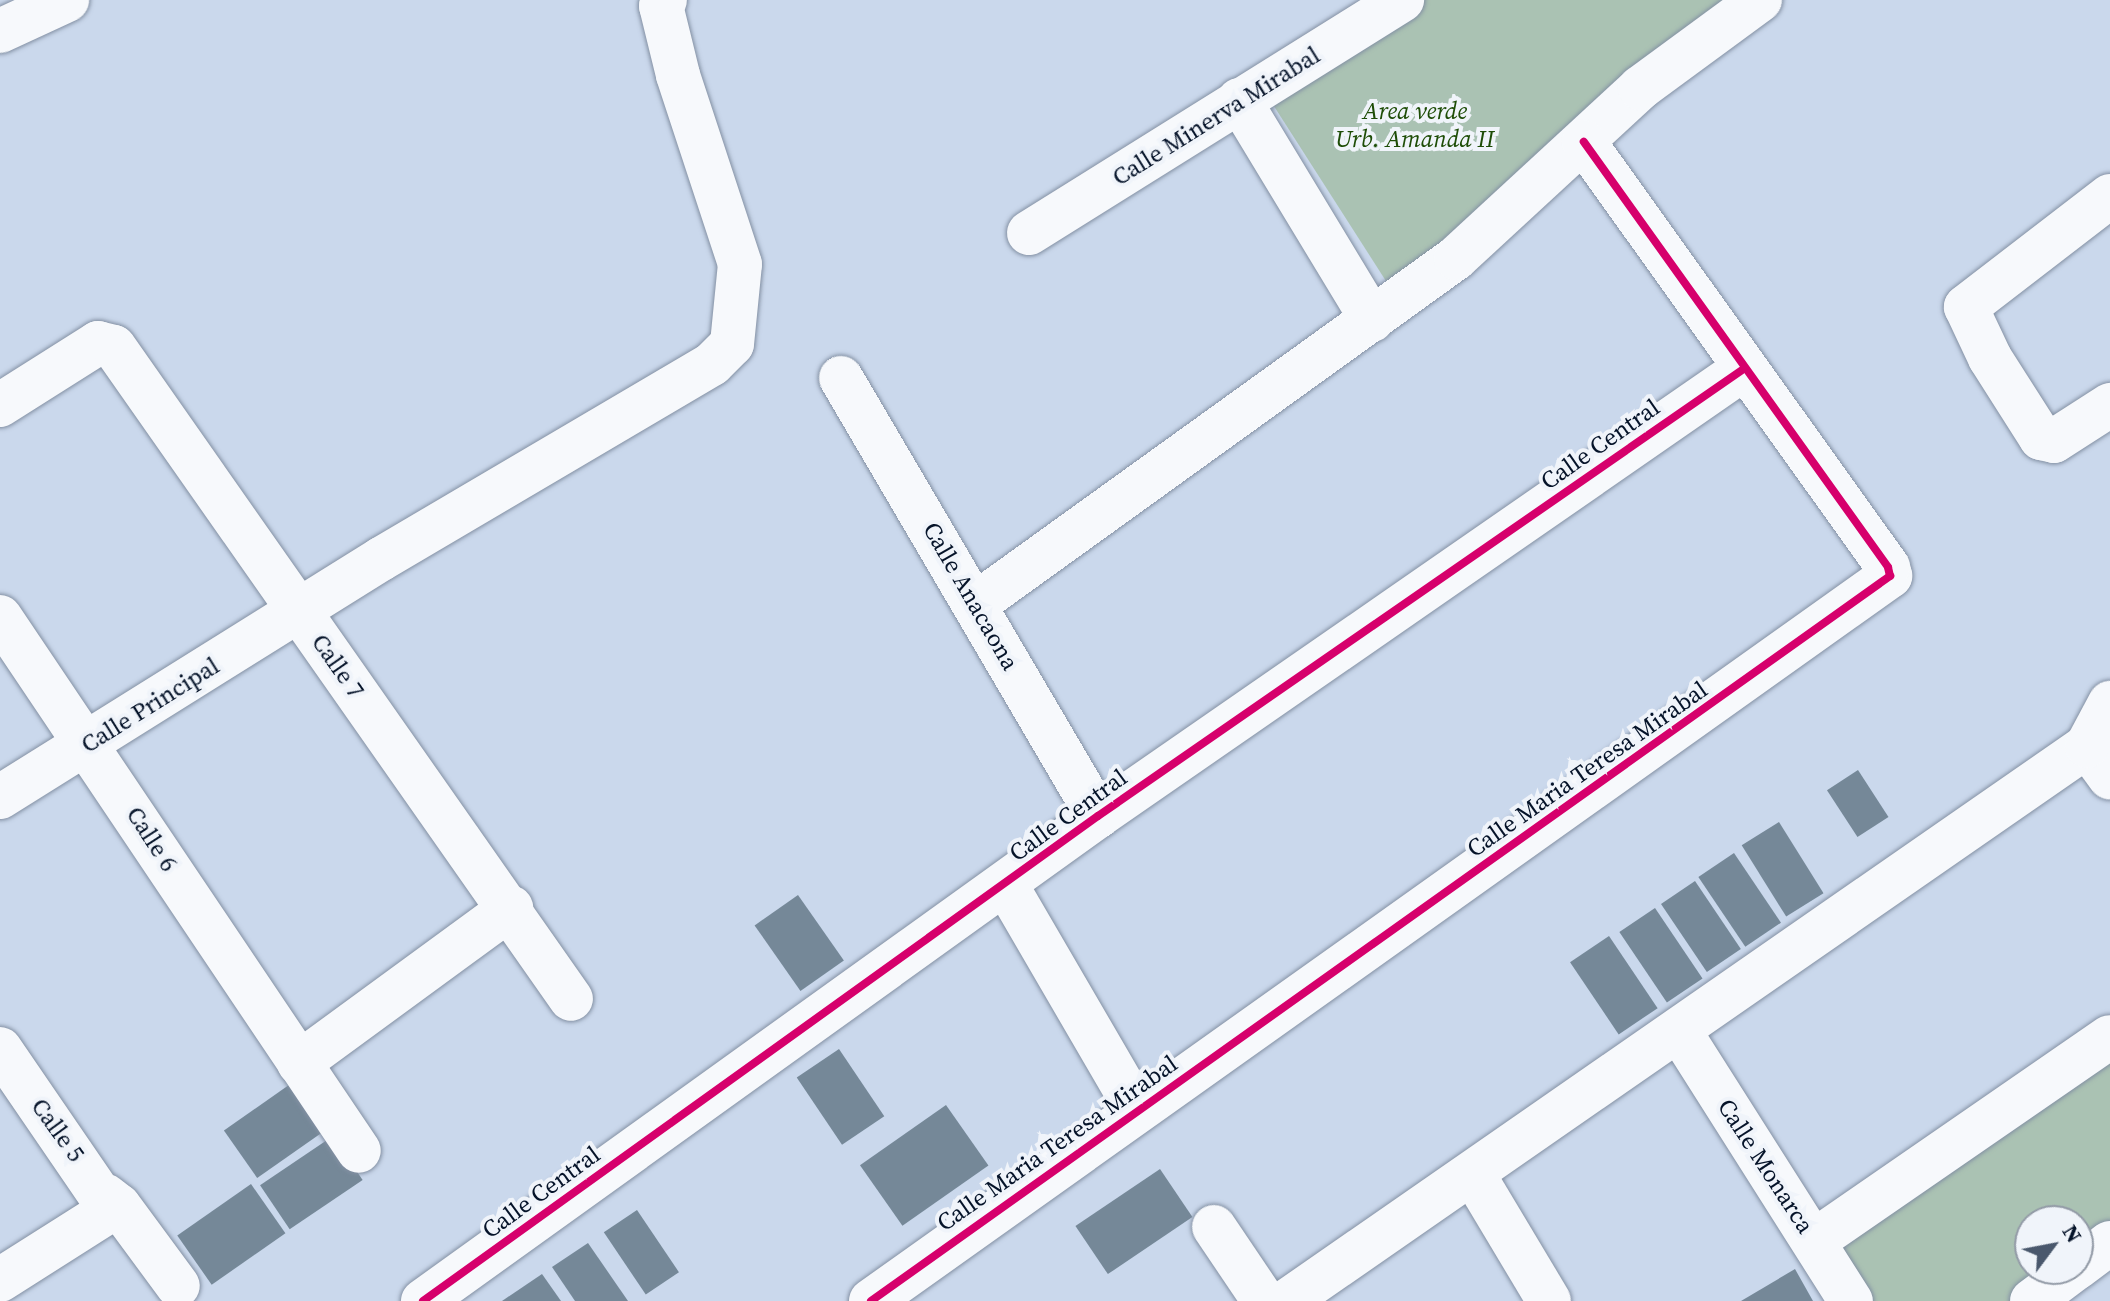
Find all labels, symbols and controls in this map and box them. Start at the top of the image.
street label: Calle Minerva Mirabal [1107,40,1325,192]
park label: Area verde Urb. Amanda II [1335,97,1495,153]
street label: Calle Central [1535,393,1665,495]
street label: Calle Anacaona [917,517,1025,675]
street label: Calle 7 [306,628,370,704]
street label: Calle Principal [76,651,224,759]
street label: Calle Maria Teresa Mirabal [1461,675,1713,863]
street label: Calle Central [1004,763,1132,867]
street label: Calle 6 [120,801,184,877]
street label: Calle Maria Teresa Mirabal [931,1049,1183,1237]
street label: Calle 5 [25,1093,91,1167]
street label: Calle Monarca [1712,1093,1820,1239]
street label: Calle Central [477,1140,605,1244]
north arrow [2014,1205,2094,1285]
text: N [2056,1219,2090,1248]

